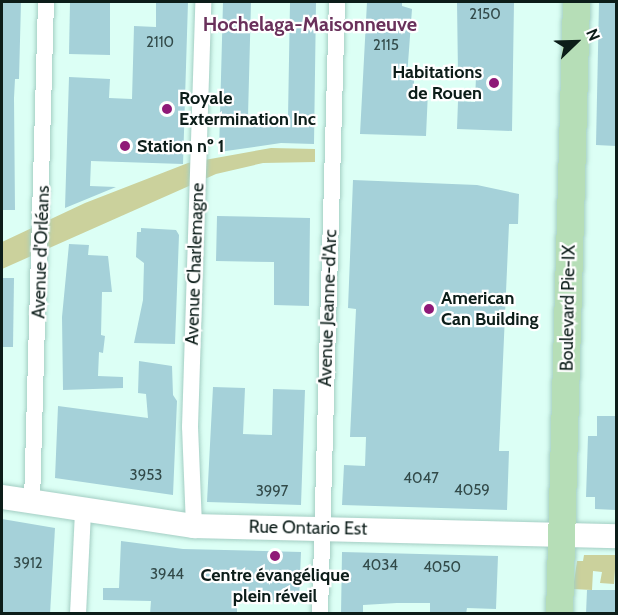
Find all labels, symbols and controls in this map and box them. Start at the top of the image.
house number: 2150 [469,6,501,24]
district label: Hochelaga-Maisonneuve [203,12,417,36]
north arrow [546,12,606,72]
text: N [582,26,604,44]
house number: 2110 [146,34,174,52]
house number: 2115 [373,37,399,55]
place label: Habitations de Rouen [392,62,482,104]
marker: Habitations de Rouen [487,76,501,90]
place label: Royale Extermination Inc [179,88,316,130]
marker: Royale Extermination Inc [160,102,174,116]
place label: Station nº 1 [137,135,224,157]
marker: Station nº 1 [118,139,132,153]
street label: Avenue Charlemagne [181,183,209,345]
street label: Avenue d'Orléans [28,185,54,319]
street label: Avenue Jeanne-d'Arc [314,229,342,387]
street label: Boulevard Pie-IX [556,245,580,371]
place label: American Can Building [441,288,539,330]
marker: American Can Building [422,302,436,316]
house number: 3953 [130,467,162,485]
house number: 4047 [403,470,439,488]
house number: 4059 [454,482,490,500]
house number: 3997 [256,483,288,501]
street label: Rue Ontario Est [249,516,367,540]
marker: Centre évangélique plein réveil [268,549,282,563]
house number: 3912 [13,555,43,573]
house number: 4034 [362,557,398,575]
house number: 4050 [423,559,461,577]
place label: Centre évangélique plein réveil [201,565,349,608]
house number: 3944 [150,566,184,584]

